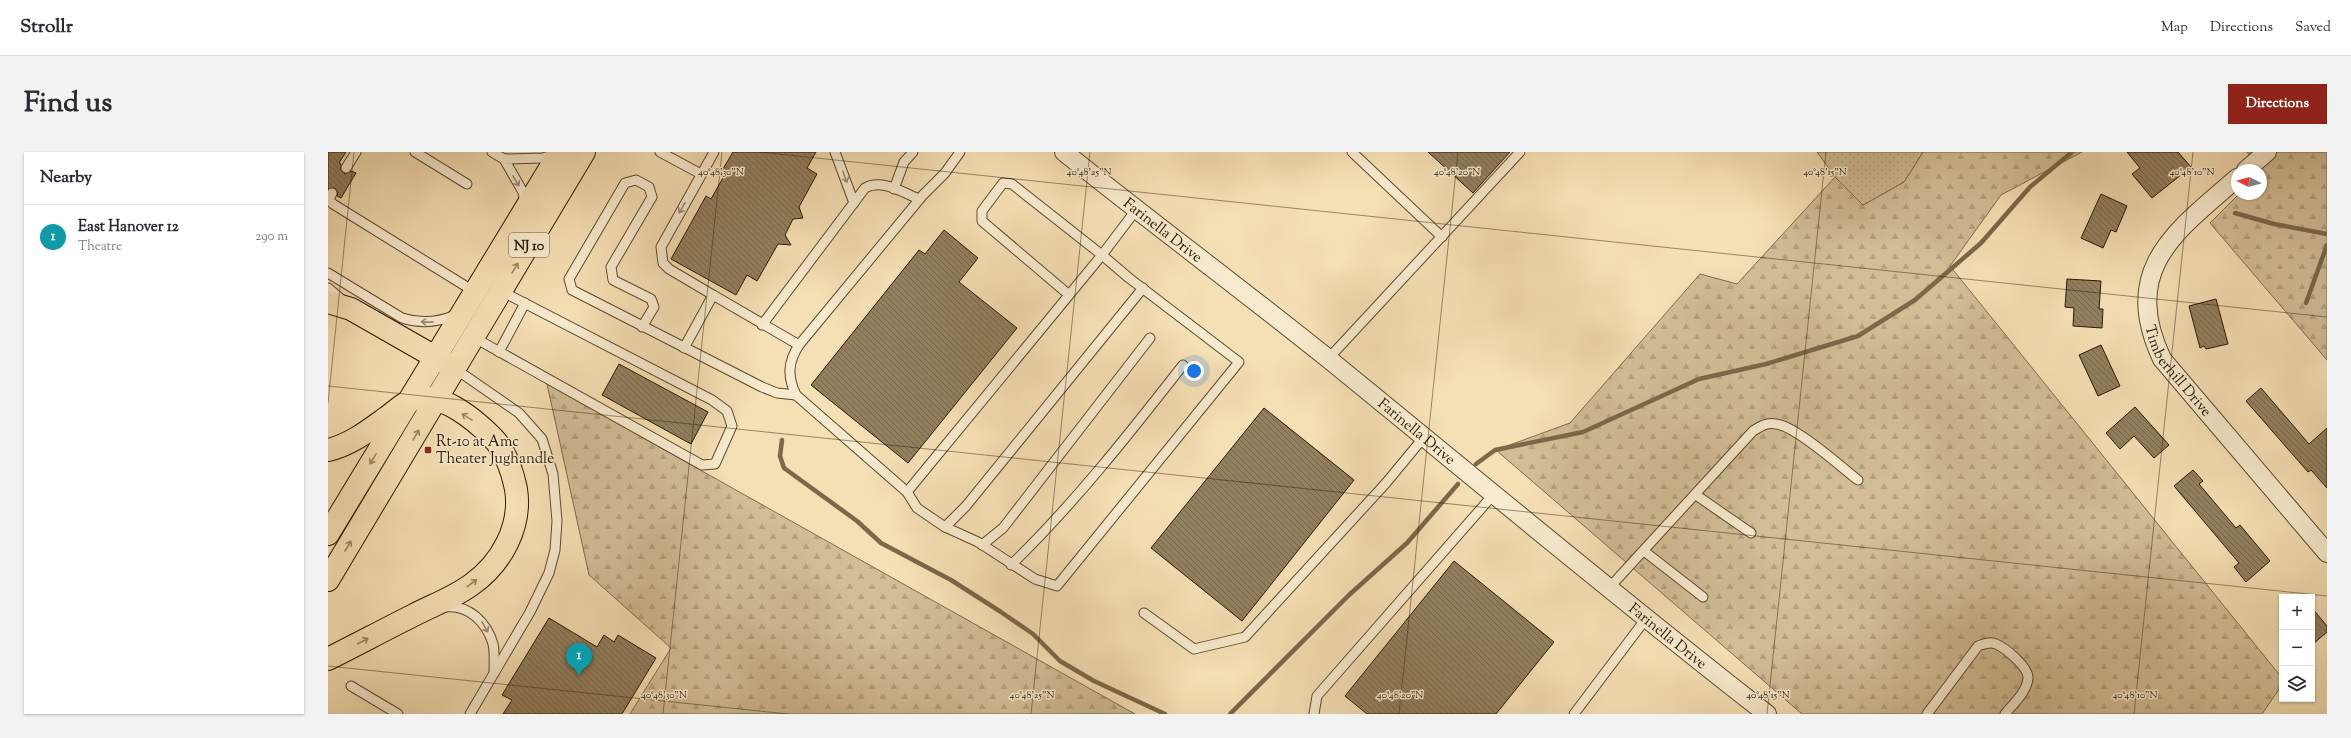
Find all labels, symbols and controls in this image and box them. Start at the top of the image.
text: Strollr [20,14,73,41]
text: Map [2161,18,2188,38]
text: Directions [2210,18,2273,38]
text: Saved [2295,18,2331,38]
text: Find us [24,84,112,124]
button: Directions [2228,84,2327,124]
north arrow [2231,164,2267,200]
text: 40°48'30"N [698,165,744,180]
text: 40°48'25"N [1067,165,1111,180]
text: 40°48'20"N [1434,165,1480,180]
text: 40°48'15"N [1803,165,1847,180]
text: 40°48'10"N [2169,165,2215,180]
text: Nearby [40,166,92,190]
one-way arrow [842,171,849,184]
one-way arrow [513,175,521,187]
street label: Farinella Drive [1118,194,1206,268]
one-way arrow [677,202,685,214]
text: East Hanover 12 [78,217,179,238]
text: 1 [51,228,55,246]
text: 290 m [255,228,288,246]
road number: NJ 10 [509,233,549,257]
text: Theatre [78,238,122,256]
one-way arrow [511,262,519,274]
one-way arrow [421,318,434,326]
street label: Timberhill Drive [2138,323,2216,422]
your location [1184,361,1204,381]
street label: Farinella Drive [1373,394,1459,471]
one-way arrow [462,413,473,421]
one-way arrow [412,429,420,441]
place label: Rt-10 at Amc Theater Jughandle [436,432,554,470]
marker: Rt-10 at Amc Theater Jughandle [423,445,433,455]
one-way arrow [369,453,377,464]
one-way arrow [345,540,353,552]
one-way arrow [467,579,478,588]
map controls [2279,594,2315,702]
button: + [2279,594,2315,630]
street label: Farinella Drive [1623,599,1711,675]
one-way arrow [481,621,489,633]
button: − [2279,630,2315,666]
one-way arrow [356,637,368,644]
pin: 1 [566,643,592,676]
button: layers [2279,666,2315,702]
text: 40°48'30"N [641,688,687,703]
text: 40°48'25"N [1010,688,1054,703]
text: 40°48'20"N [1377,688,1423,703]
text: 40°48'15"N [1746,688,1790,703]
text: 40°48'10"N [2112,688,2158,703]

